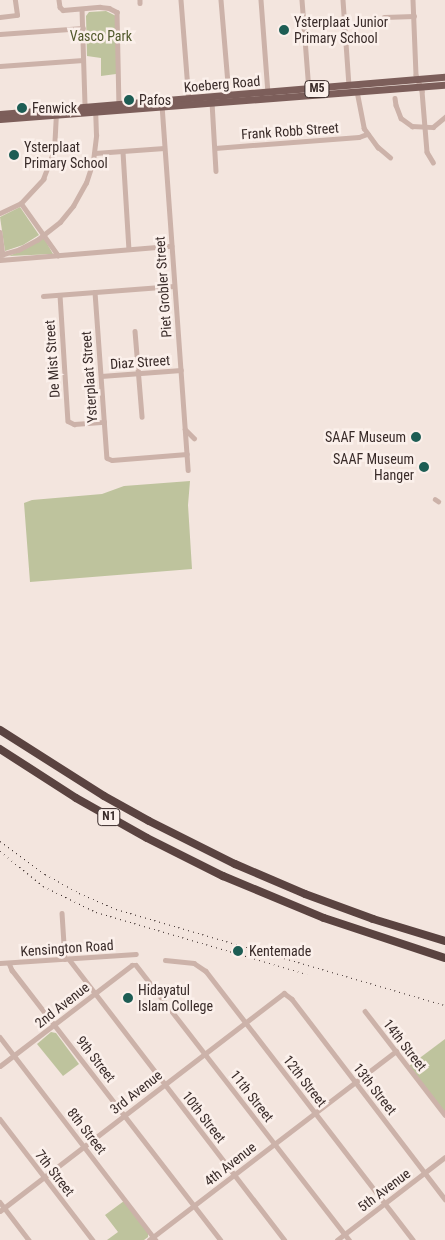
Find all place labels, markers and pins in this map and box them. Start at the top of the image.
place label: Ysterplaat Junior Primary School [294,14,388,46]
marker: Ysterplaat Junior Primary School [278,24,290,36]
place label: Pafos [139,92,171,108]
marker: Pafos [123,94,135,106]
place label: Fenwick [32,100,77,116]
marker: Fenwick [16,102,28,114]
place label: Ysterplaat Primary School [24,139,108,172]
marker: Ysterplaat Primary School [8,149,20,161]
place label: SAAF Museum [325,429,406,445]
marker: SAAF Museum [410,431,422,443]
place label: SAAF Museum Hanger [333,451,414,484]
marker: SAAF Museum Hanger [418,461,430,473]
place label: Kentemade [249,943,311,959]
marker: Kentemade [231,944,245,958]
place label: Hidayatul Islam College [138,982,213,1014]
marker: Hidayatul Islam College [122,992,134,1004]

